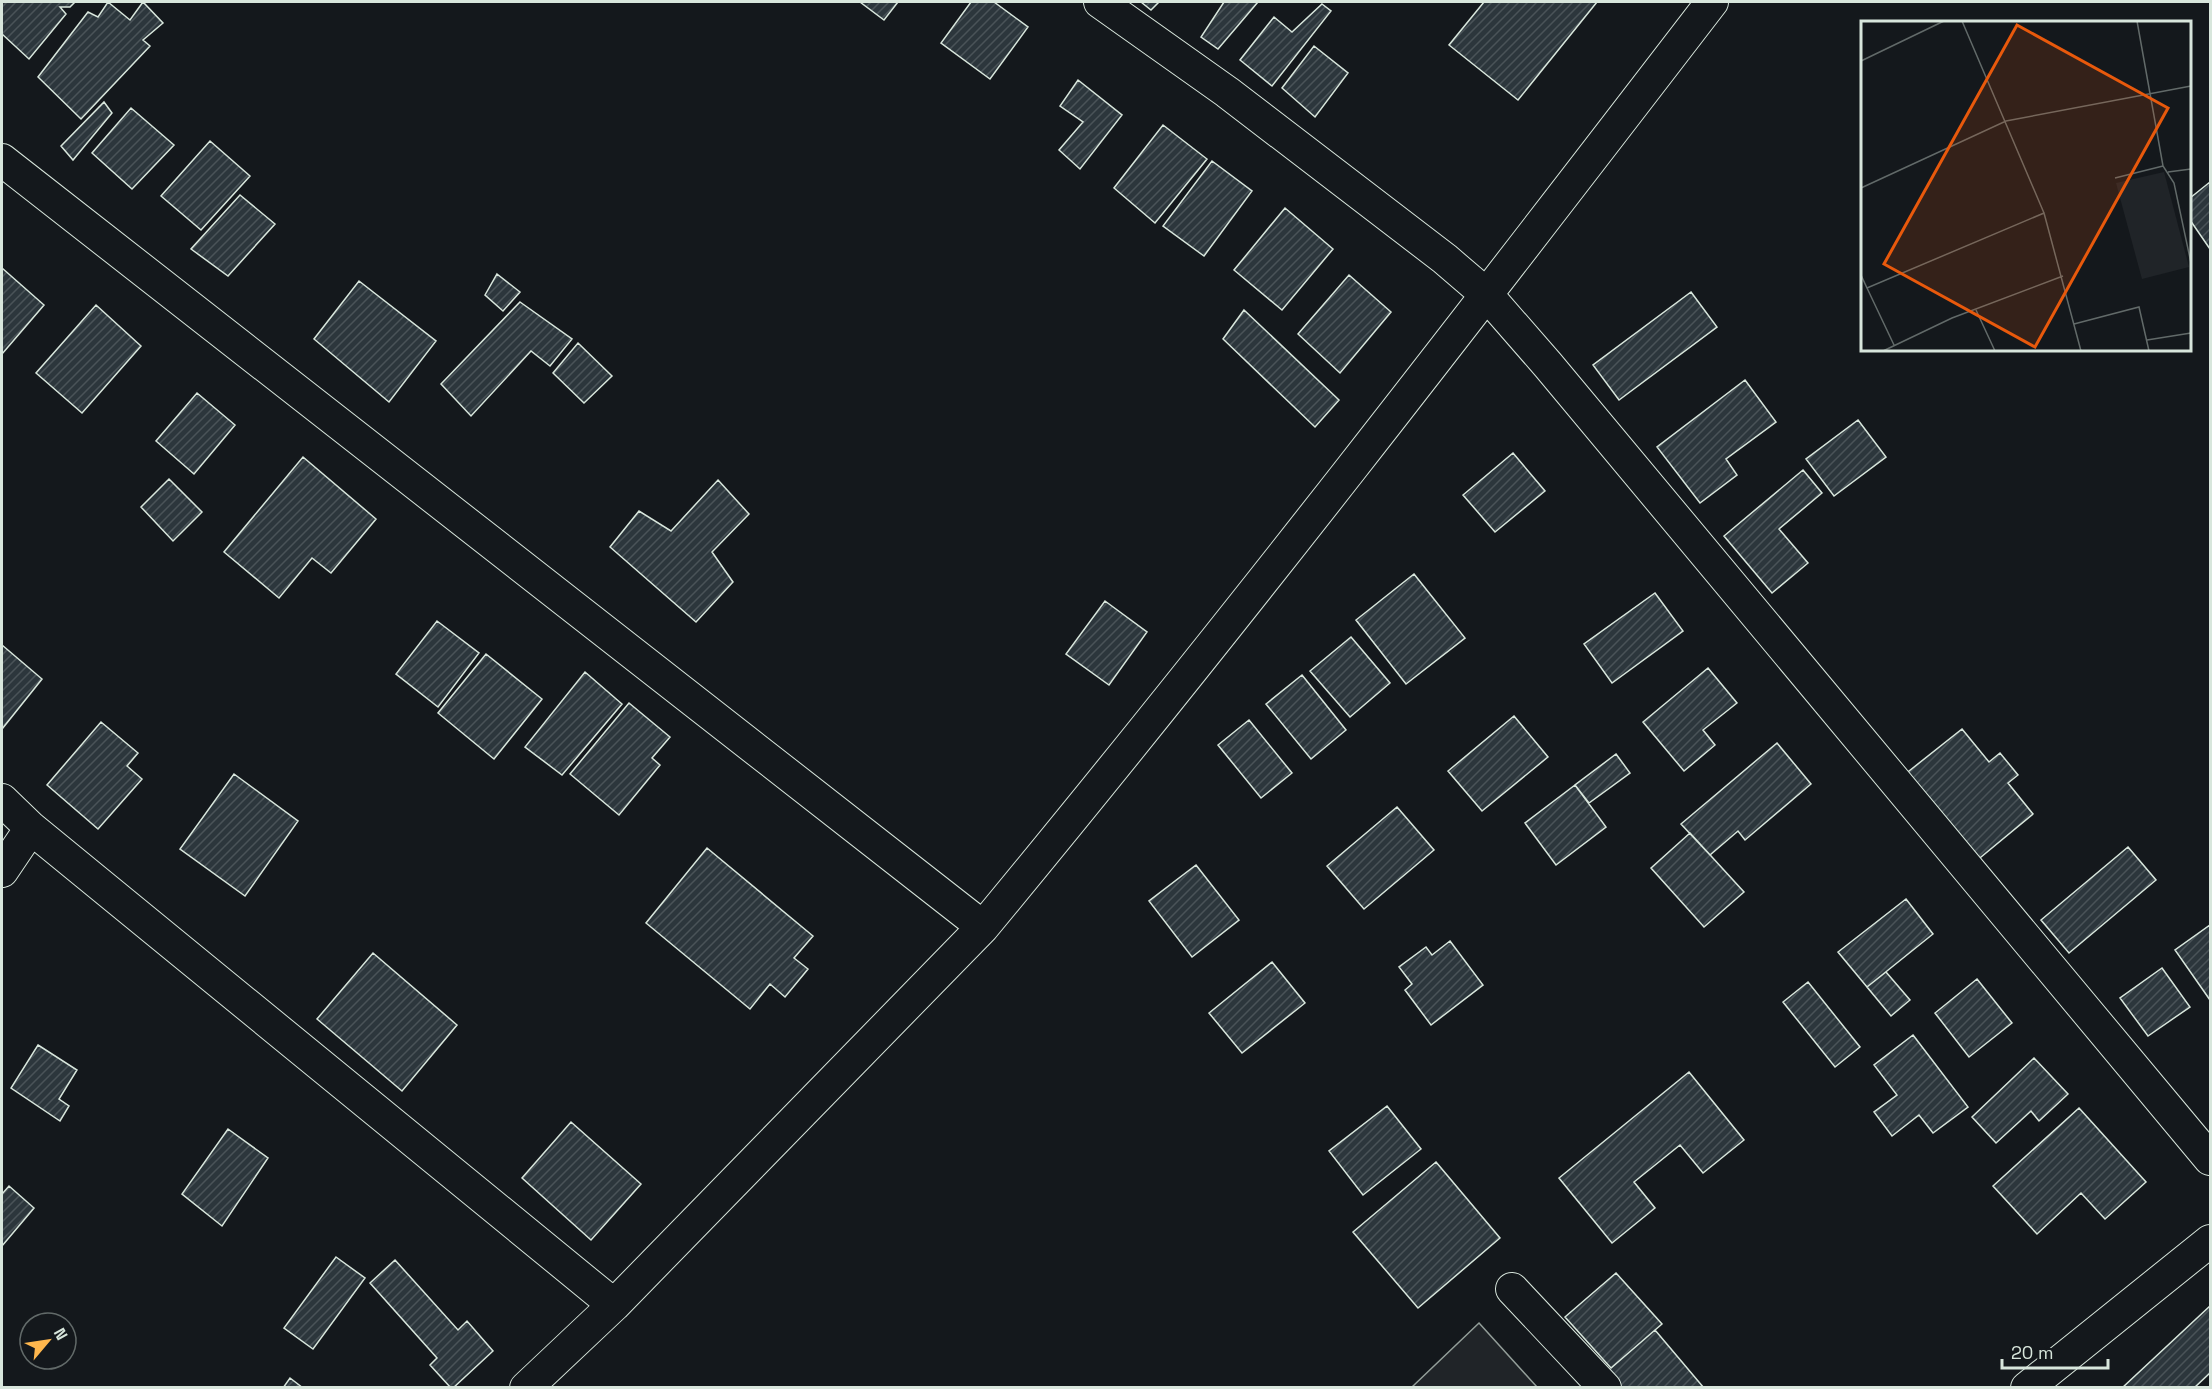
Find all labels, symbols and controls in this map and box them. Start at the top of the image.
inset map [1861,21,2191,351]
north arrow [18,1311,78,1371]
text: N [49,1324,72,1344]
scale bar [2002,1332,2108,1370]
text: 20 m [2011,1341,2054,1364]

